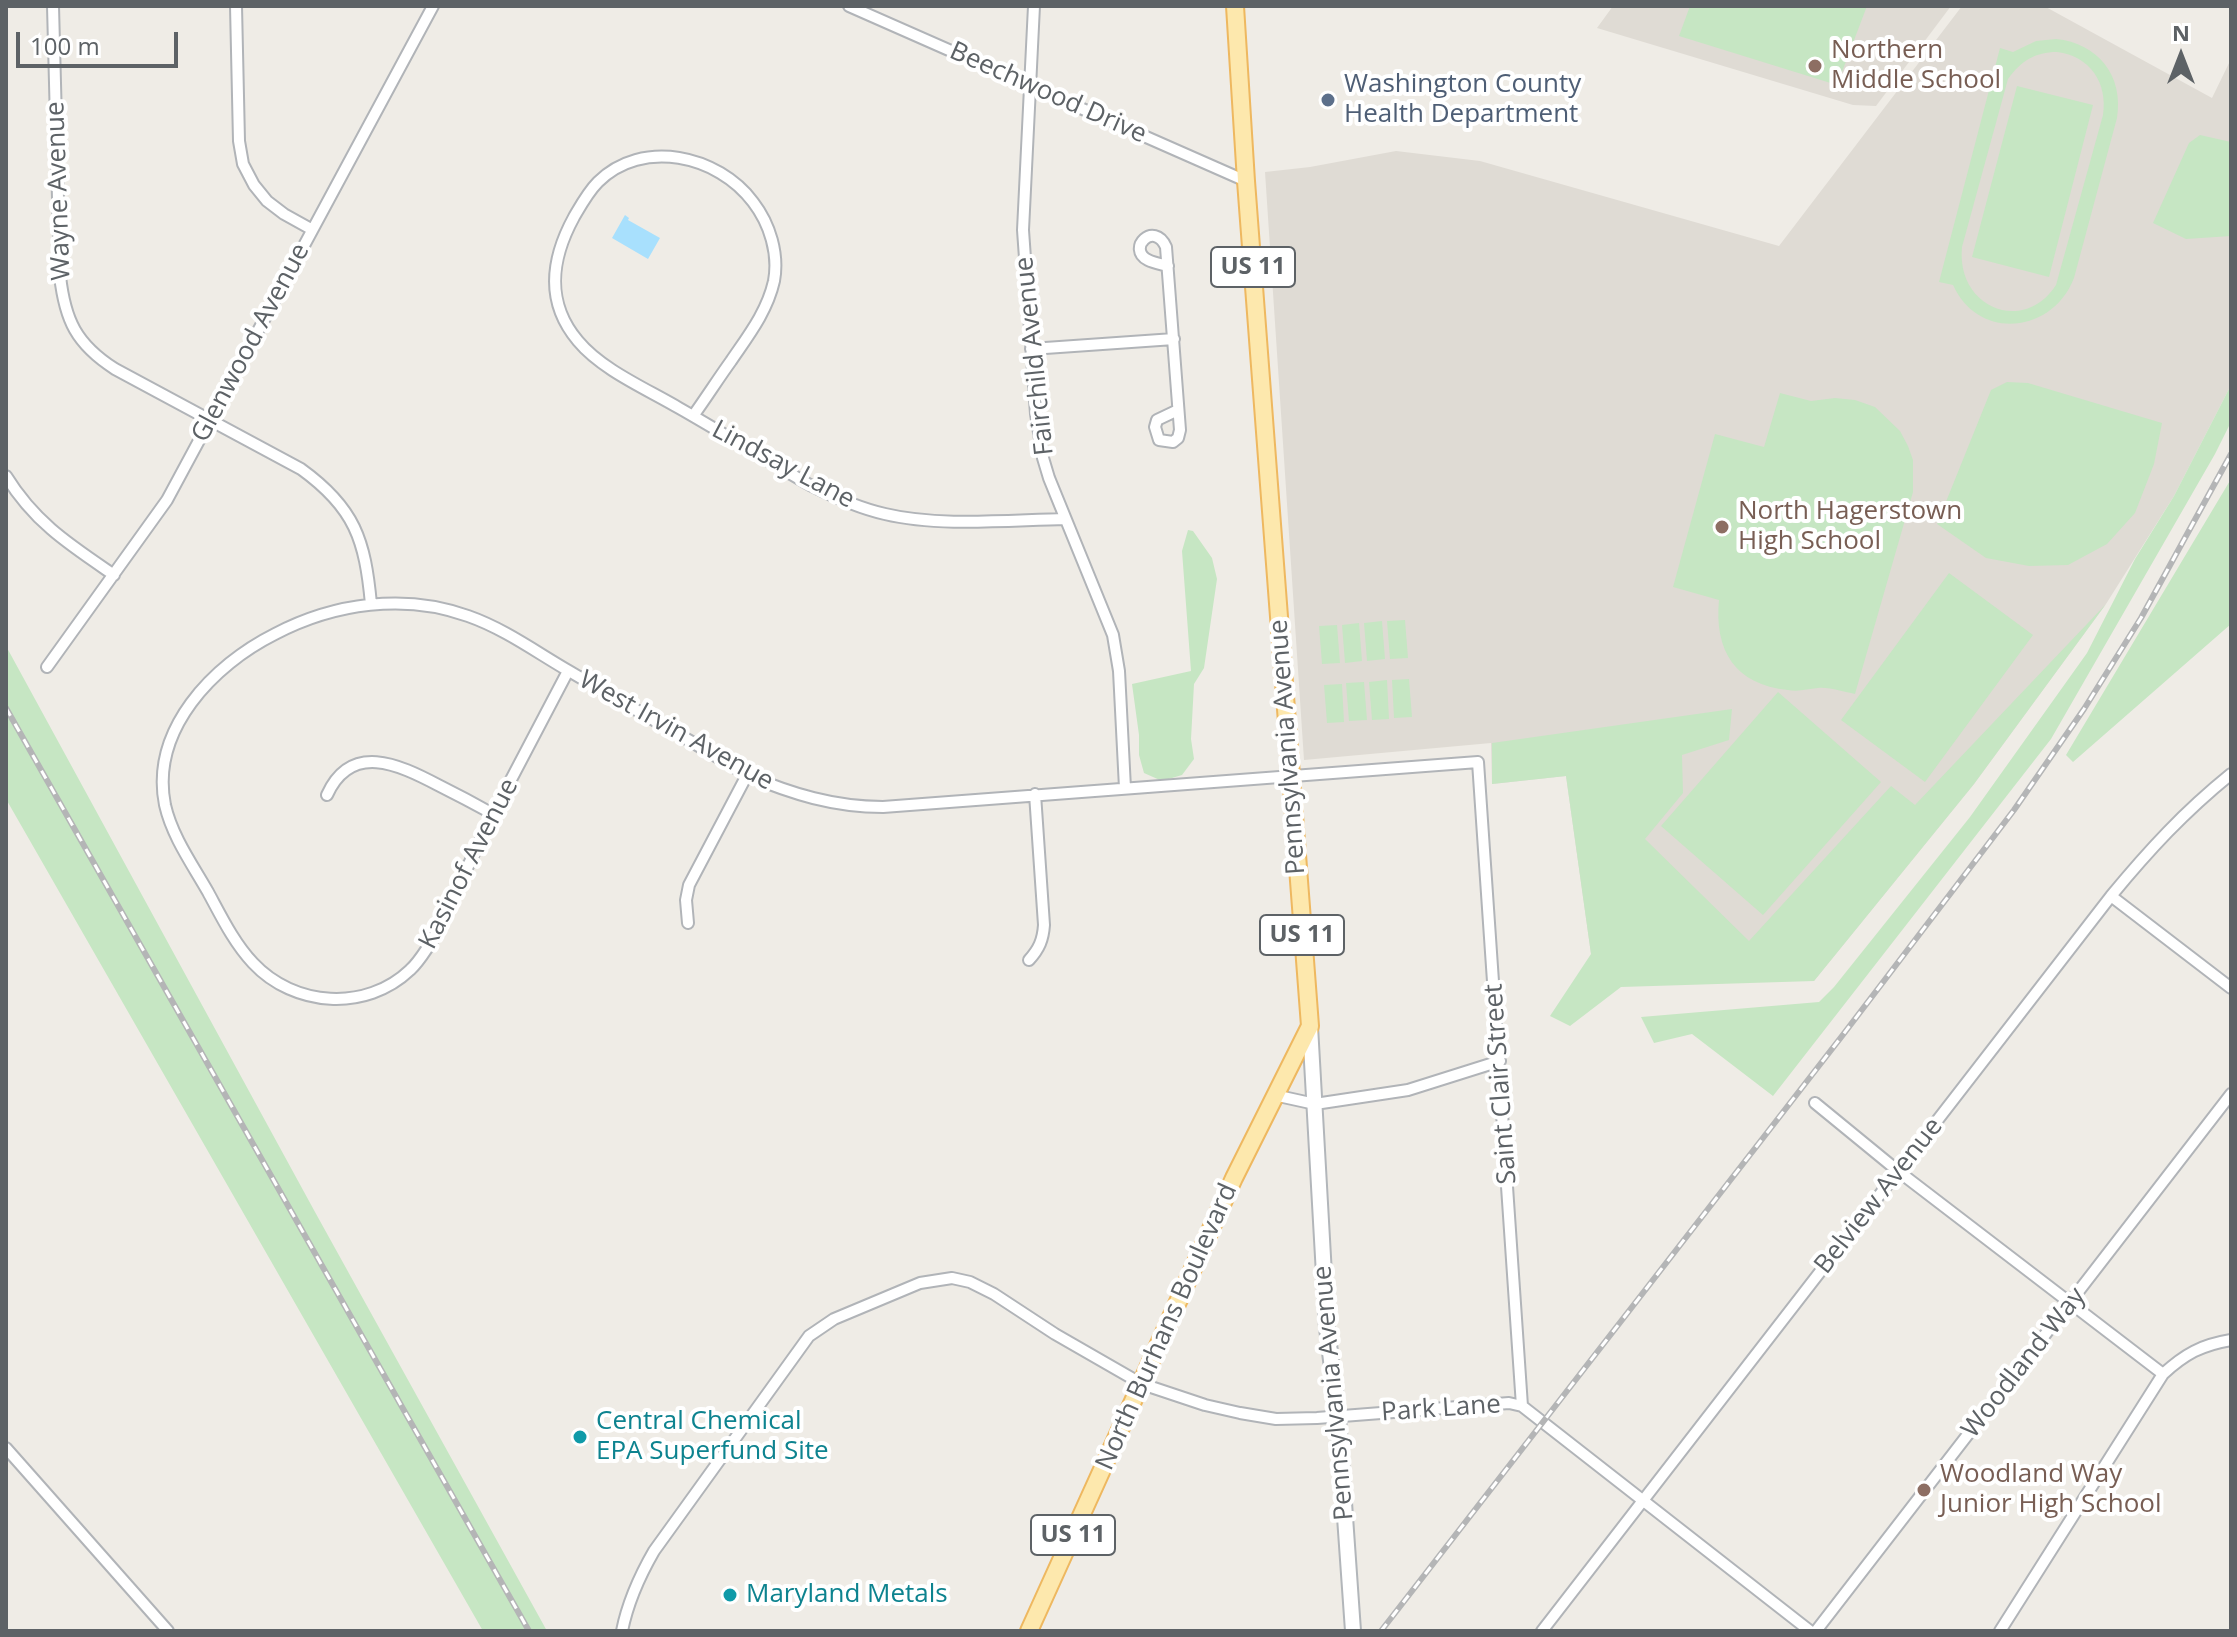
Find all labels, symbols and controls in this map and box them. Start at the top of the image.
scale bar [20,16,182,66]
north arrow [2141,16,2221,96]
text: N [2172,17,2190,47]
text: 100 m [30,29,100,62]
place label: Northern Middle School [1831,35,2001,96]
street label: Beechwood Drive [945,36,1151,150]
marker: Northern Middle School [1806,57,1824,75]
place label: Washington County Health Department [1344,69,1581,130]
marker: Washington County Health Department [1319,91,1337,109]
street label: Wayne Avenue [40,101,78,281]
street label: Glenwood Avenue [185,238,317,448]
road number: US 11 [1211,247,1295,287]
street label: Fairchild Avenue [1009,255,1061,457]
street label: Lindsay Lane [706,414,860,516]
place label: North Hagerstown High School [1738,496,1962,558]
marker: North Hagerstown High School [1713,518,1731,536]
street label: Pennsylvania Avenue [1264,618,1312,876]
street label: West Irvin Avenue [573,665,779,797]
street label: Kasinof Avenue [413,774,525,954]
road number: US 11 [1260,915,1344,955]
street label: Saint Clair Street [1478,983,1524,1185]
street label: Belview Avenue [1808,1112,1950,1280]
street label: North Burhans Boulevard [1090,1179,1244,1475]
street label: Pennsylvania Avenue [1307,1264,1361,1522]
street label: Woodland Way [1956,1282,2092,1444]
street label: Park Lane [1380,1389,1502,1429]
place label: Central Chemical EPA Superfund Site [596,1406,829,1468]
marker: Central Chemical EPA Superfund Site [571,1428,589,1446]
place label: Woodland Way Junior High School [1940,1459,2162,1520]
marker: Woodland Way Junior High School [1915,1481,1933,1499]
road number: US 11 [1031,1515,1115,1555]
place label: Maryland Metals [746,1579,948,1611]
marker: Maryland Metals [721,1586,739,1604]

